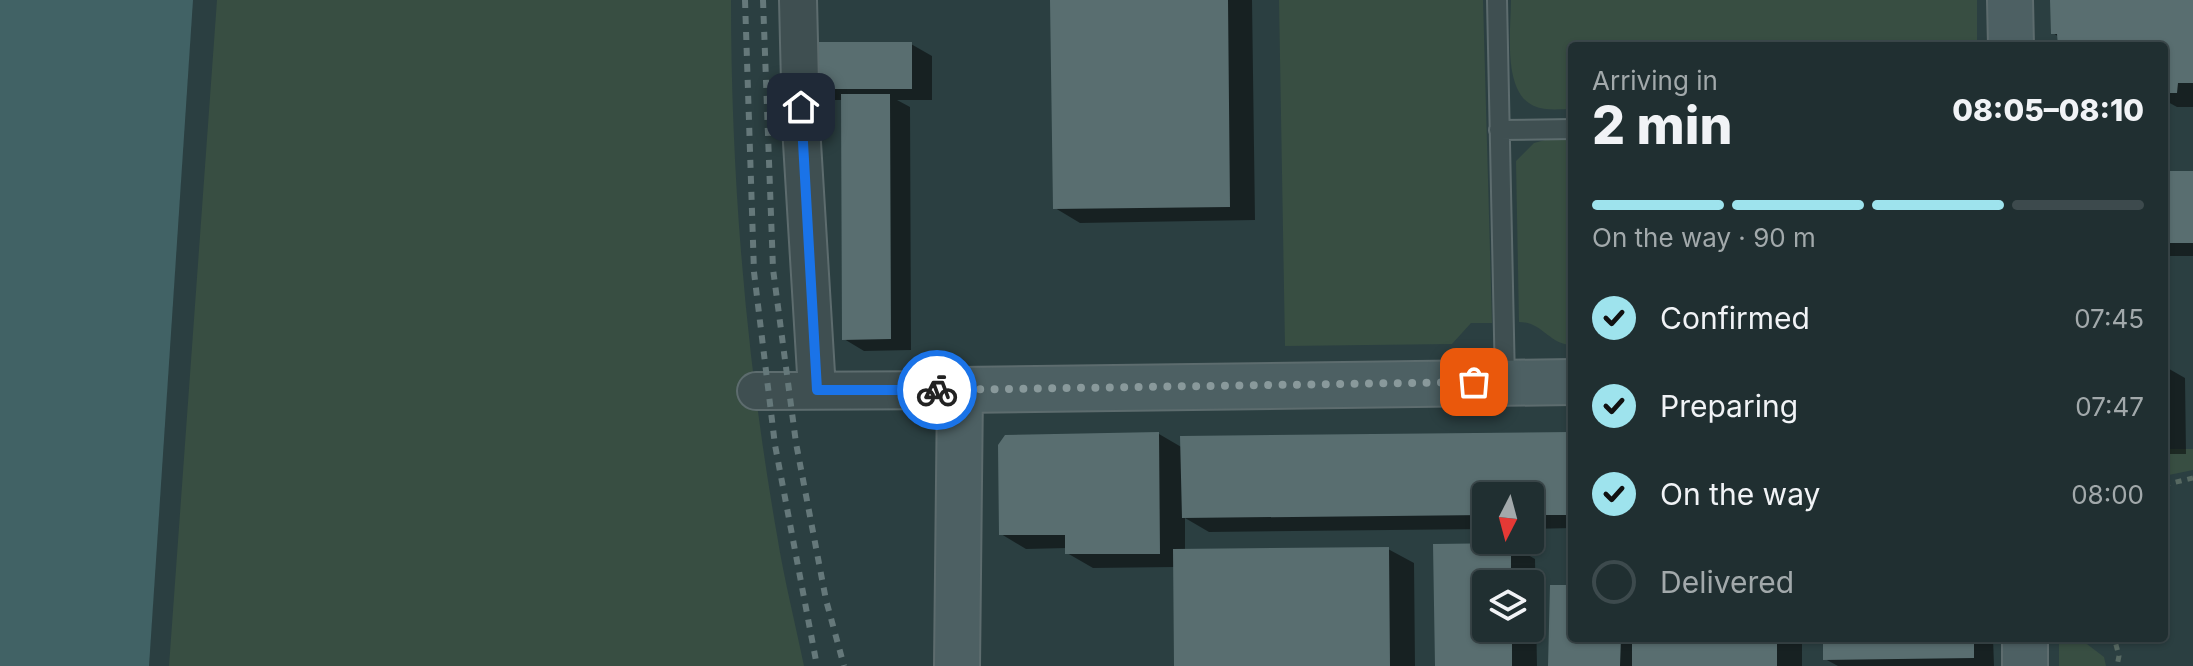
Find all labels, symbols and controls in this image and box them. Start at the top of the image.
text: Arriving in [1592,65,1718,96]
pin [767,73,835,141]
icon: home [779,85,823,129]
text: 08:05–08:10 [1952,92,2144,128]
text: 2 min [1592,94,1733,157]
text: On the way · 90 m [1592,222,1816,253]
icon: check [1592,296,1636,340]
text: Confirmed [1660,300,1810,336]
text: 07:45 [2074,303,2144,334]
pin [1440,348,1508,416]
courier [897,350,977,430]
icon: bag [1452,360,1496,404]
icon: bike [915,368,959,412]
icon: check [1592,384,1636,428]
text: Preparing [1660,388,1798,424]
text: 07:47 [2075,391,2144,422]
icon: check [1592,472,1636,516]
text: On the way [1660,476,1820,512]
text: 08:00 [2071,479,2144,510]
north arrow [1472,482,1544,554]
map controls [1472,482,1544,642]
text: Delivered [1660,564,1794,600]
button: layers [1472,570,1544,642]

